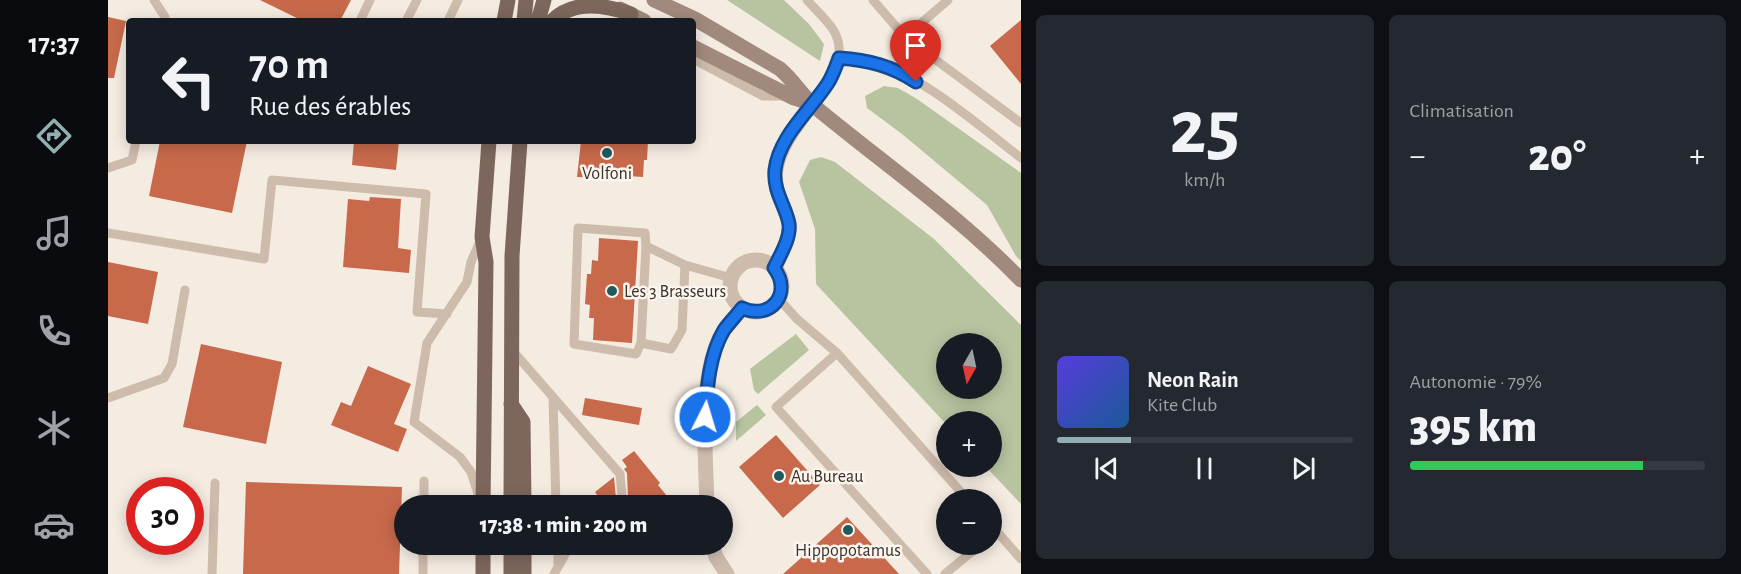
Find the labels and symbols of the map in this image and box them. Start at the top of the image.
pin [890,20,941,82]
marker: Volfoni [600,146,614,160]
place label: Volfoni [582,165,632,183]
place label: Les 3 Brasseurs [624,283,726,301]
marker: Les 3 Brasseurs [605,284,619,298]
north arrow [936,333,1002,399]
position arrow [673,385,737,449]
place label: Au Bureau [791,468,863,486]
marker: Au Bureau [772,469,786,483]
speed limit sign: 30 [126,477,204,555]
marker: Hippopotamus [841,523,855,537]
place label: Hippopotamus [795,542,901,560]

